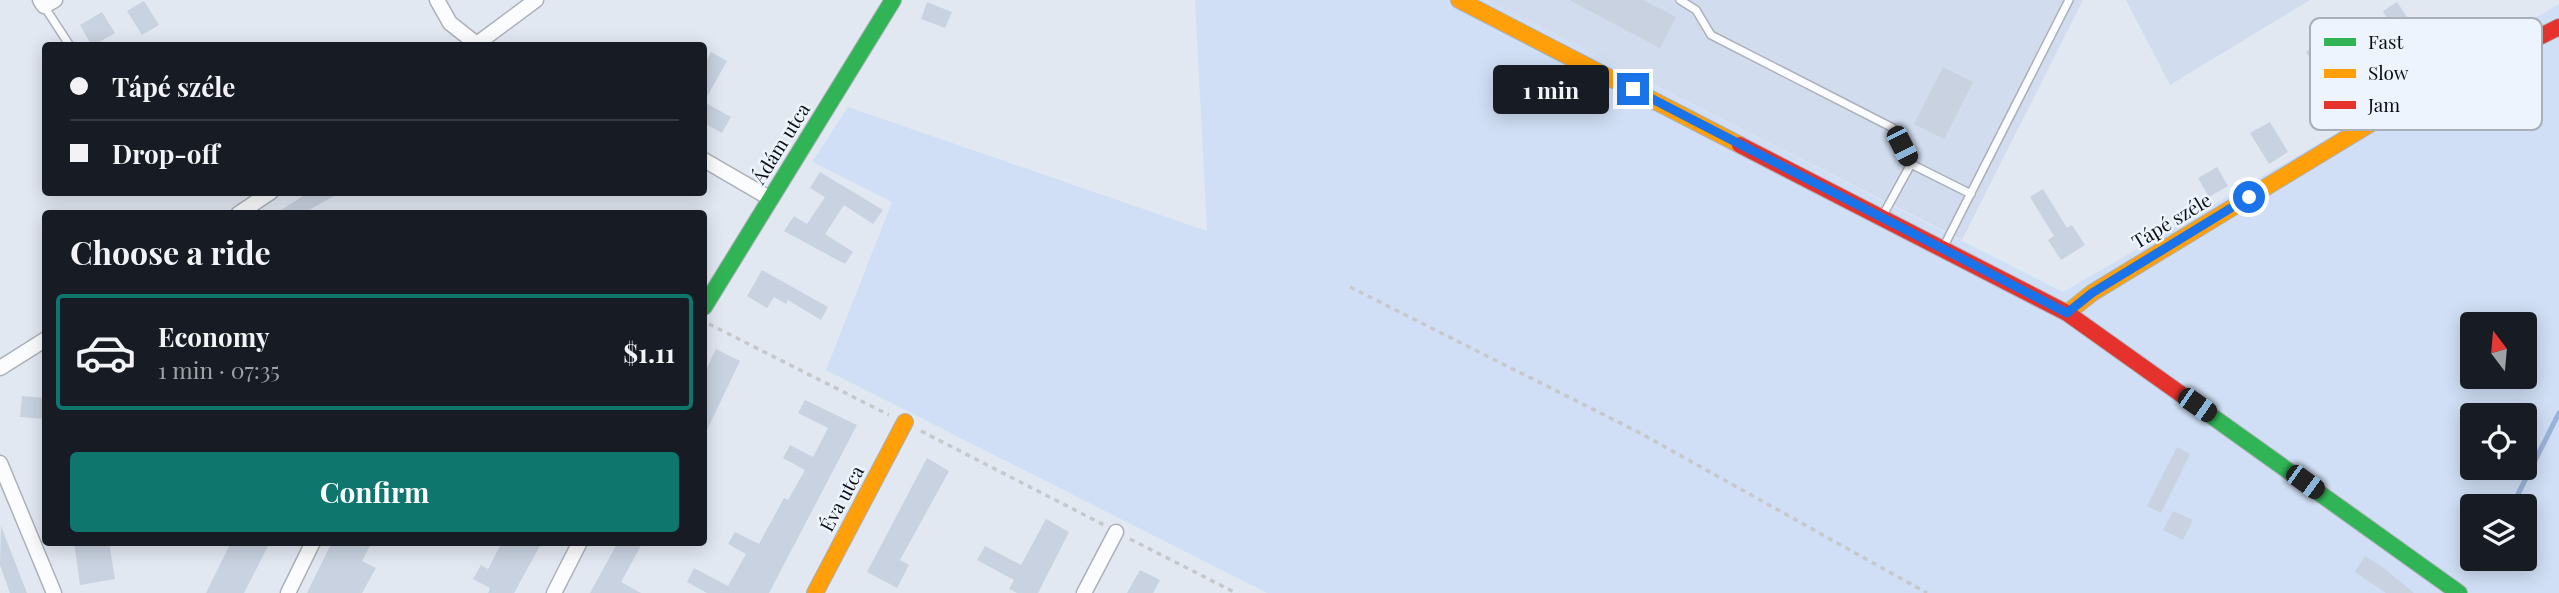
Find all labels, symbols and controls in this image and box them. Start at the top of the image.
legend [2310,18,2542,130]
text: Fast [2368,28,2404,54]
text: Slow [2368,59,2409,85]
callout: 1 min [1493,64,1608,114]
text: Tápé széle [112,69,235,104]
route end [1617,73,1649,105]
text: 1 min [1523,74,1579,105]
text: Jam [2367,91,2400,117]
street label: Ádám utca [744,97,815,189]
car [1884,123,1921,169]
text: Drop-off [112,136,219,171]
route start [2233,181,2265,213]
street label: Tápé széle [2126,186,2216,254]
text: Choose a ride [70,230,271,273]
north arrow [2460,312,2538,388]
map controls [2460,312,2537,571]
text: Economy [158,319,269,354]
icon: car [74,321,137,384]
text: $1.11 [623,335,675,370]
text: 1 min · 07:35 [158,354,280,385]
car [2174,384,2221,426]
button: locate [2460,403,2537,480]
button: Confirm [70,452,679,532]
street label: Éva utca [813,460,869,536]
car [2282,461,2329,503]
button: layers [2460,494,2537,571]

